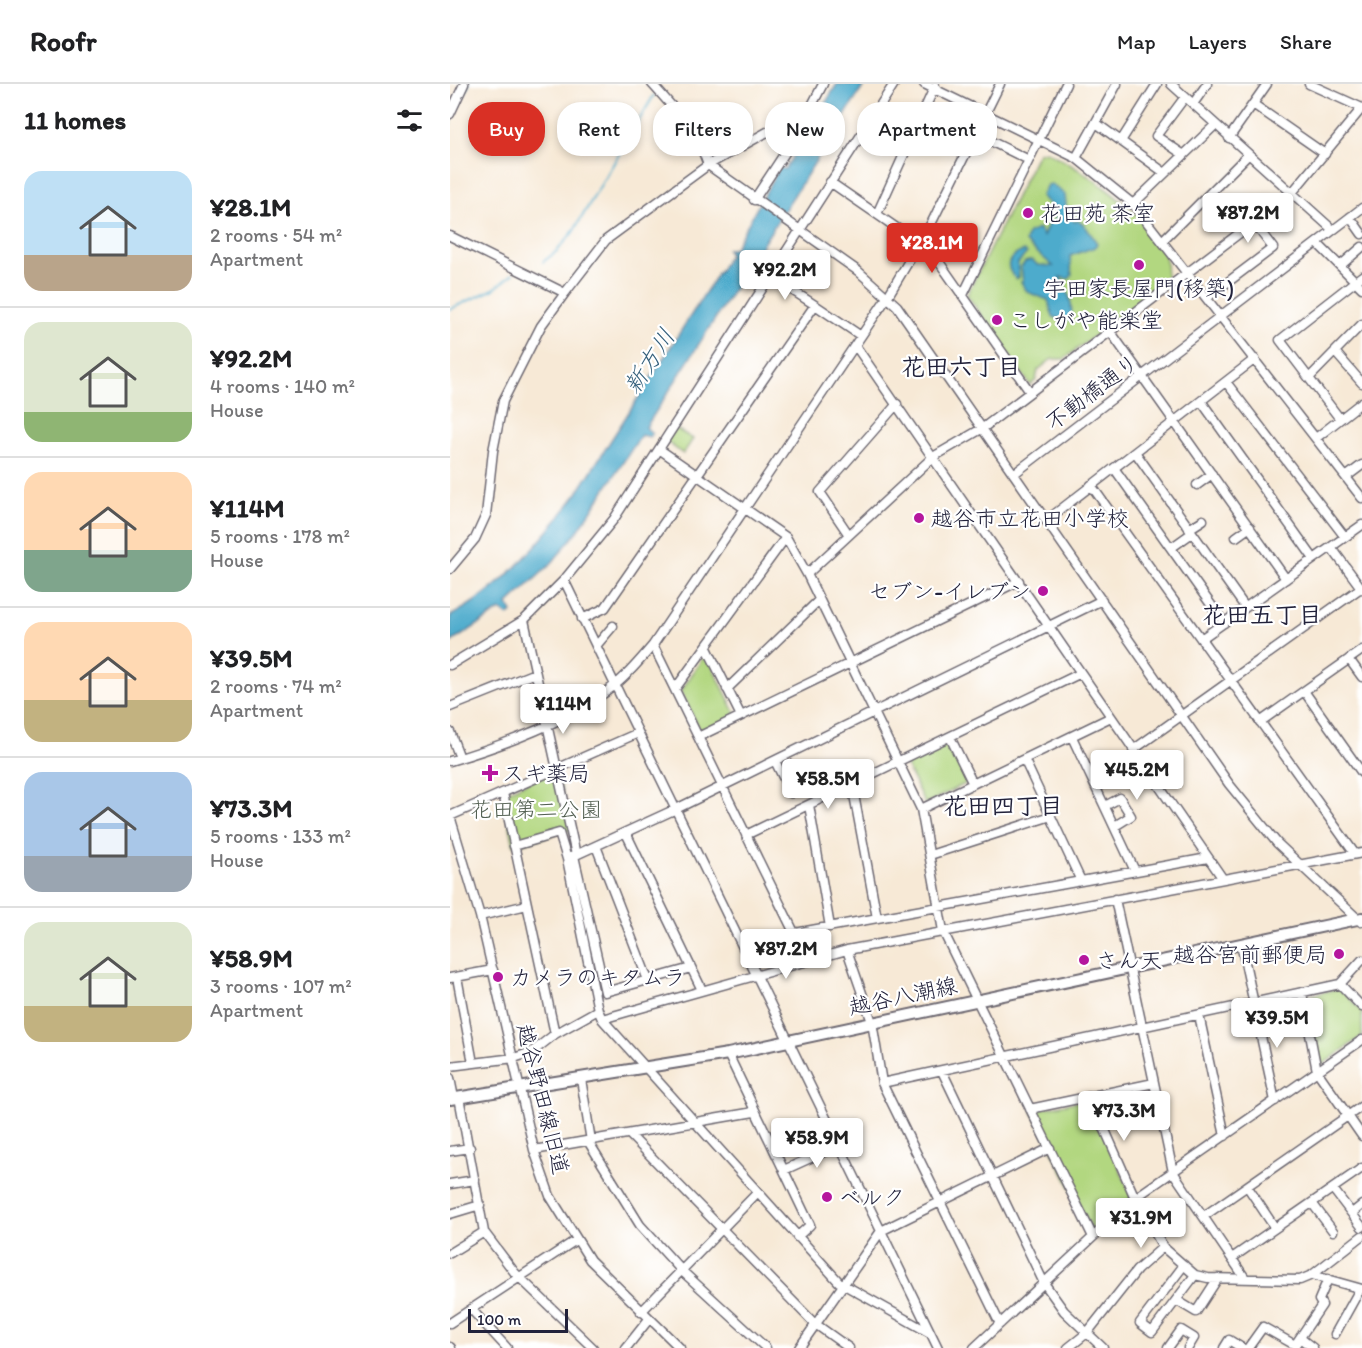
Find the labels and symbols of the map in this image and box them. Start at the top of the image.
pin: ¥87.2M [1199,193,1297,244]
place label: 花田苑 茶室 [1040,200,1155,227]
marker: 花田苑 茶室 [1021,206,1035,220]
pin: ¥28.1M [883,223,981,274]
pin: ¥92.2M [736,250,834,301]
marker: 宇田家長屋門(移築) [1132,258,1146,272]
place label: 宇田家長屋門(移築) [1044,275,1234,302]
place label: こしがや能楽堂 [1009,307,1163,334]
marker: こしがや能楽堂 [990,313,1004,327]
water label: 新方川 [617,323,681,399]
street label: 不動橋通り [1040,348,1144,436]
district label: 花田六丁目 [901,352,1021,381]
place label: 越谷市立花田小学校 [931,505,1129,532]
marker: 越谷市立花田小学校 [912,511,926,525]
place label: セブン-イレブン [868,578,1031,605]
marker: セブン-イレブン [1036,584,1050,598]
district label: 花田五丁目 [1202,600,1322,629]
pin: ¥114M [521,684,605,735]
pin: ¥45.2M [1088,750,1186,801]
pin: ¥58.5M [779,759,877,810]
place label: スギ薬局 [502,760,590,787]
marker: スギ薬局 [483,766,497,780]
district label: 花田四丁目 [943,791,1063,820]
park label: 花田第二公園 [470,796,602,823]
pin: ¥87.2M [737,929,835,980]
place label: 越谷宮前郵便局 [1173,941,1327,968]
place label: さん天 [1096,947,1162,974]
marker: 越谷宮前郵便局 [1332,947,1346,961]
marker: さん天 [1077,953,1091,967]
place label: カメラのキタムラ [510,964,686,991]
marker: カメラのキタムラ [491,970,505,984]
street label: 越谷八潮線 [846,971,960,1021]
pin: ¥39.5M [1228,998,1326,1049]
street label: 越谷野田線旧道 [511,1021,575,1177]
pin: ¥73.3M [1075,1091,1173,1142]
pin: ¥58.9M [768,1118,866,1169]
place label: ベルク [839,1184,905,1211]
marker: ベルク [820,1190,834,1204]
pin: ¥31.9M [1092,1198,1190,1249]
scale bar [468,1306,568,1334]

